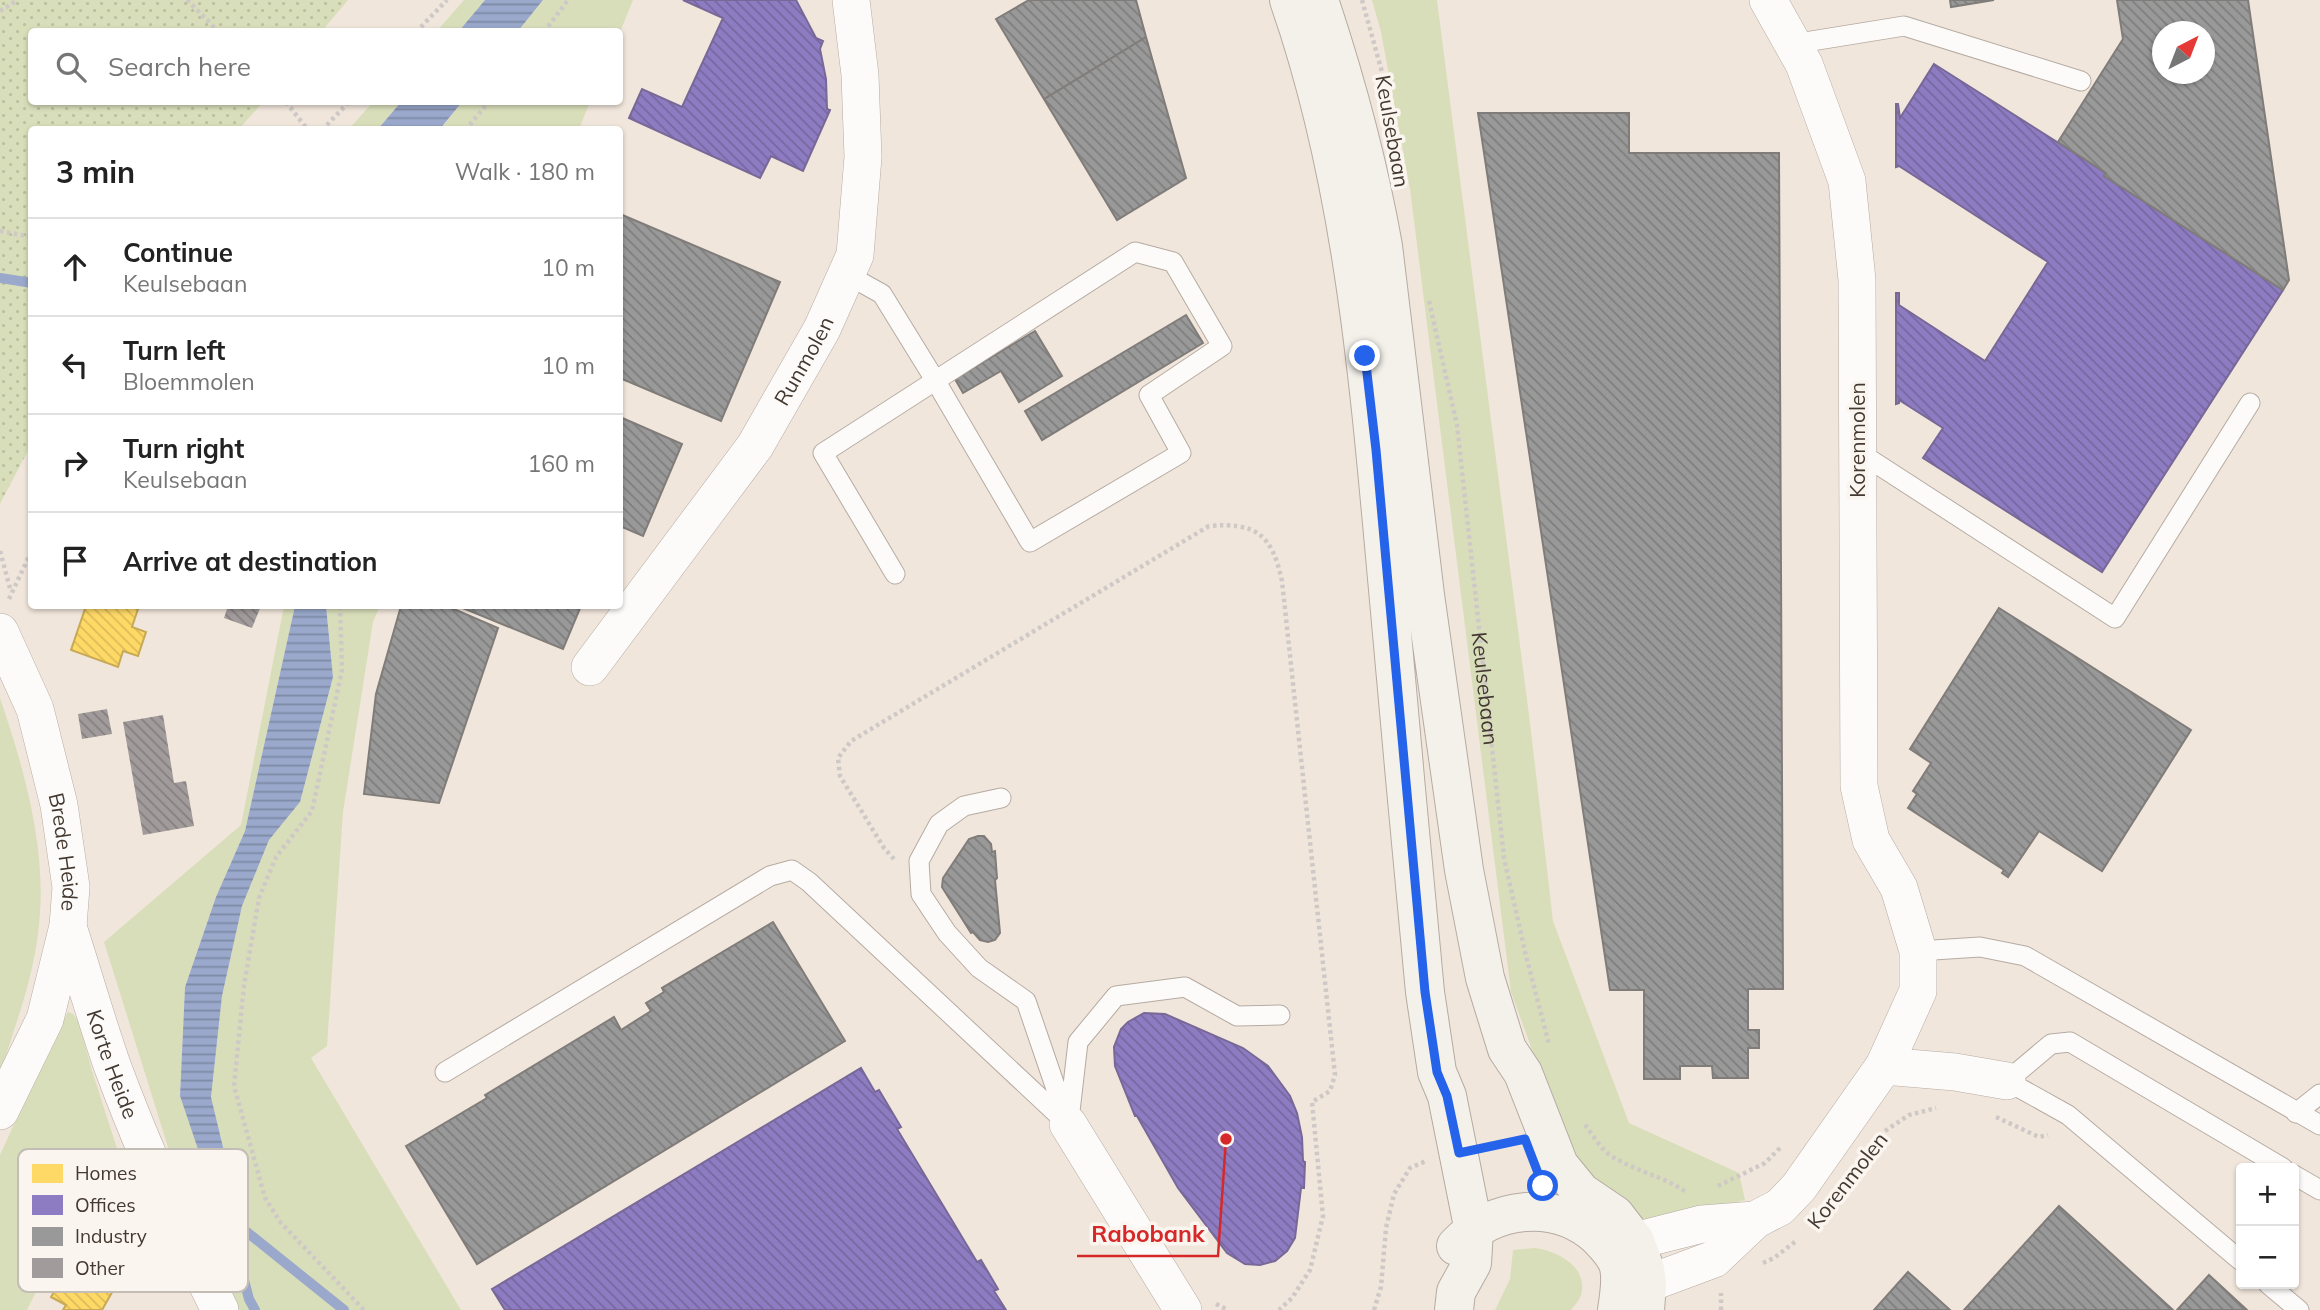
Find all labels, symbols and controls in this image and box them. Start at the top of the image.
north arrow [2152,21,2215,84]
search box [28,28,623,105]
icon: search [52,48,90,86]
text: Search here [108,50,251,83]
street label: Keulsebaan [1370,73,1416,189]
text: 3 min [56,153,135,191]
text: Walk · 180 m [455,157,595,186]
text: Continue [123,236,233,269]
icon: ahead [56,248,94,286]
text: 10 m [541,253,595,282]
text: Keulsebaan [123,269,247,298]
street label: Runmolen [768,312,839,410]
text: Turn left [123,334,225,367]
route end [1349,340,1380,371]
icon: left [56,346,94,384]
text: 10 m [541,351,595,380]
text: Bloemmolen [123,367,255,396]
street label: Korenmolen [1844,382,1870,498]
text: Turn right [123,432,244,465]
icon: right [56,444,94,482]
text: 160 m [527,449,595,478]
text: Keulsebaan [123,465,247,494]
icon: arrive [56,542,94,580]
text: Arrive at destination [123,545,378,578]
street label: Keulsebaan [1467,630,1505,746]
street label: Brede Heide [43,790,84,912]
street label: Korte Heide [82,1006,144,1122]
street label: Korenmolen [1801,1127,1893,1233]
legend [18,1149,248,1292]
text: Homes [75,1161,137,1185]
map controls [2236,1163,2299,1289]
button: + [2236,1163,2299,1226]
route start [1527,1170,1558,1201]
text: Offices [75,1193,136,1217]
callout: Rabobank [1077,1212,1218,1256]
text: Rabobank [1091,1219,1206,1248]
text: Industry [75,1224,147,1248]
button: − [2236,1226,2299,1289]
text: Other [75,1256,125,1280]

